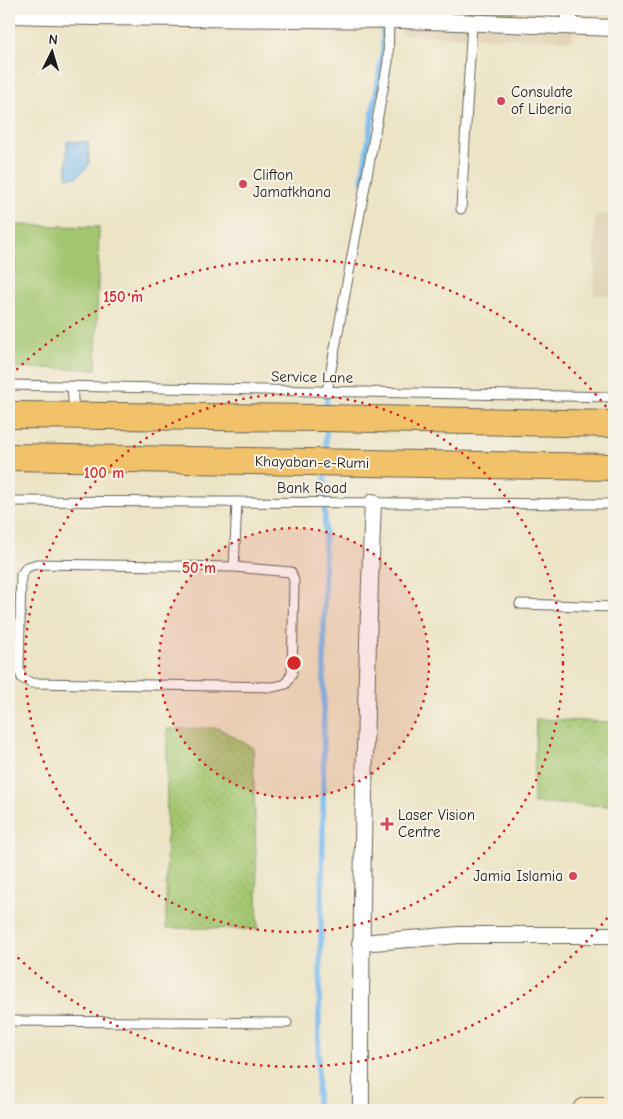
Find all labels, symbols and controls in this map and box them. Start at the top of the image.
north arrow [28,28,78,78]
text: N [48,31,58,48]
place label: Consulate of Liberia [511,83,573,118]
marker: Consulate of Liberia [495,95,507,107]
place label: Clifton Jamatkhana [253,166,331,201]
marker: Clifton Jamatkhana [237,178,249,190]
text: 150 m [103,288,143,306]
street label: Service Lane [271,367,354,387]
street label: Khayaban-e-Rumi [255,452,369,472]
text: 100 m [84,464,124,482]
street label: Bank Road [277,479,347,497]
text: 50 m [182,559,216,577]
centre of rings [285,654,303,672]
place label: Laser Vision Centre [398,806,475,841]
marker: Laser Vision Centre [380,817,394,831]
place label: Jamia Islamia [473,867,563,885]
marker: Jamia Islamia [567,870,579,882]

